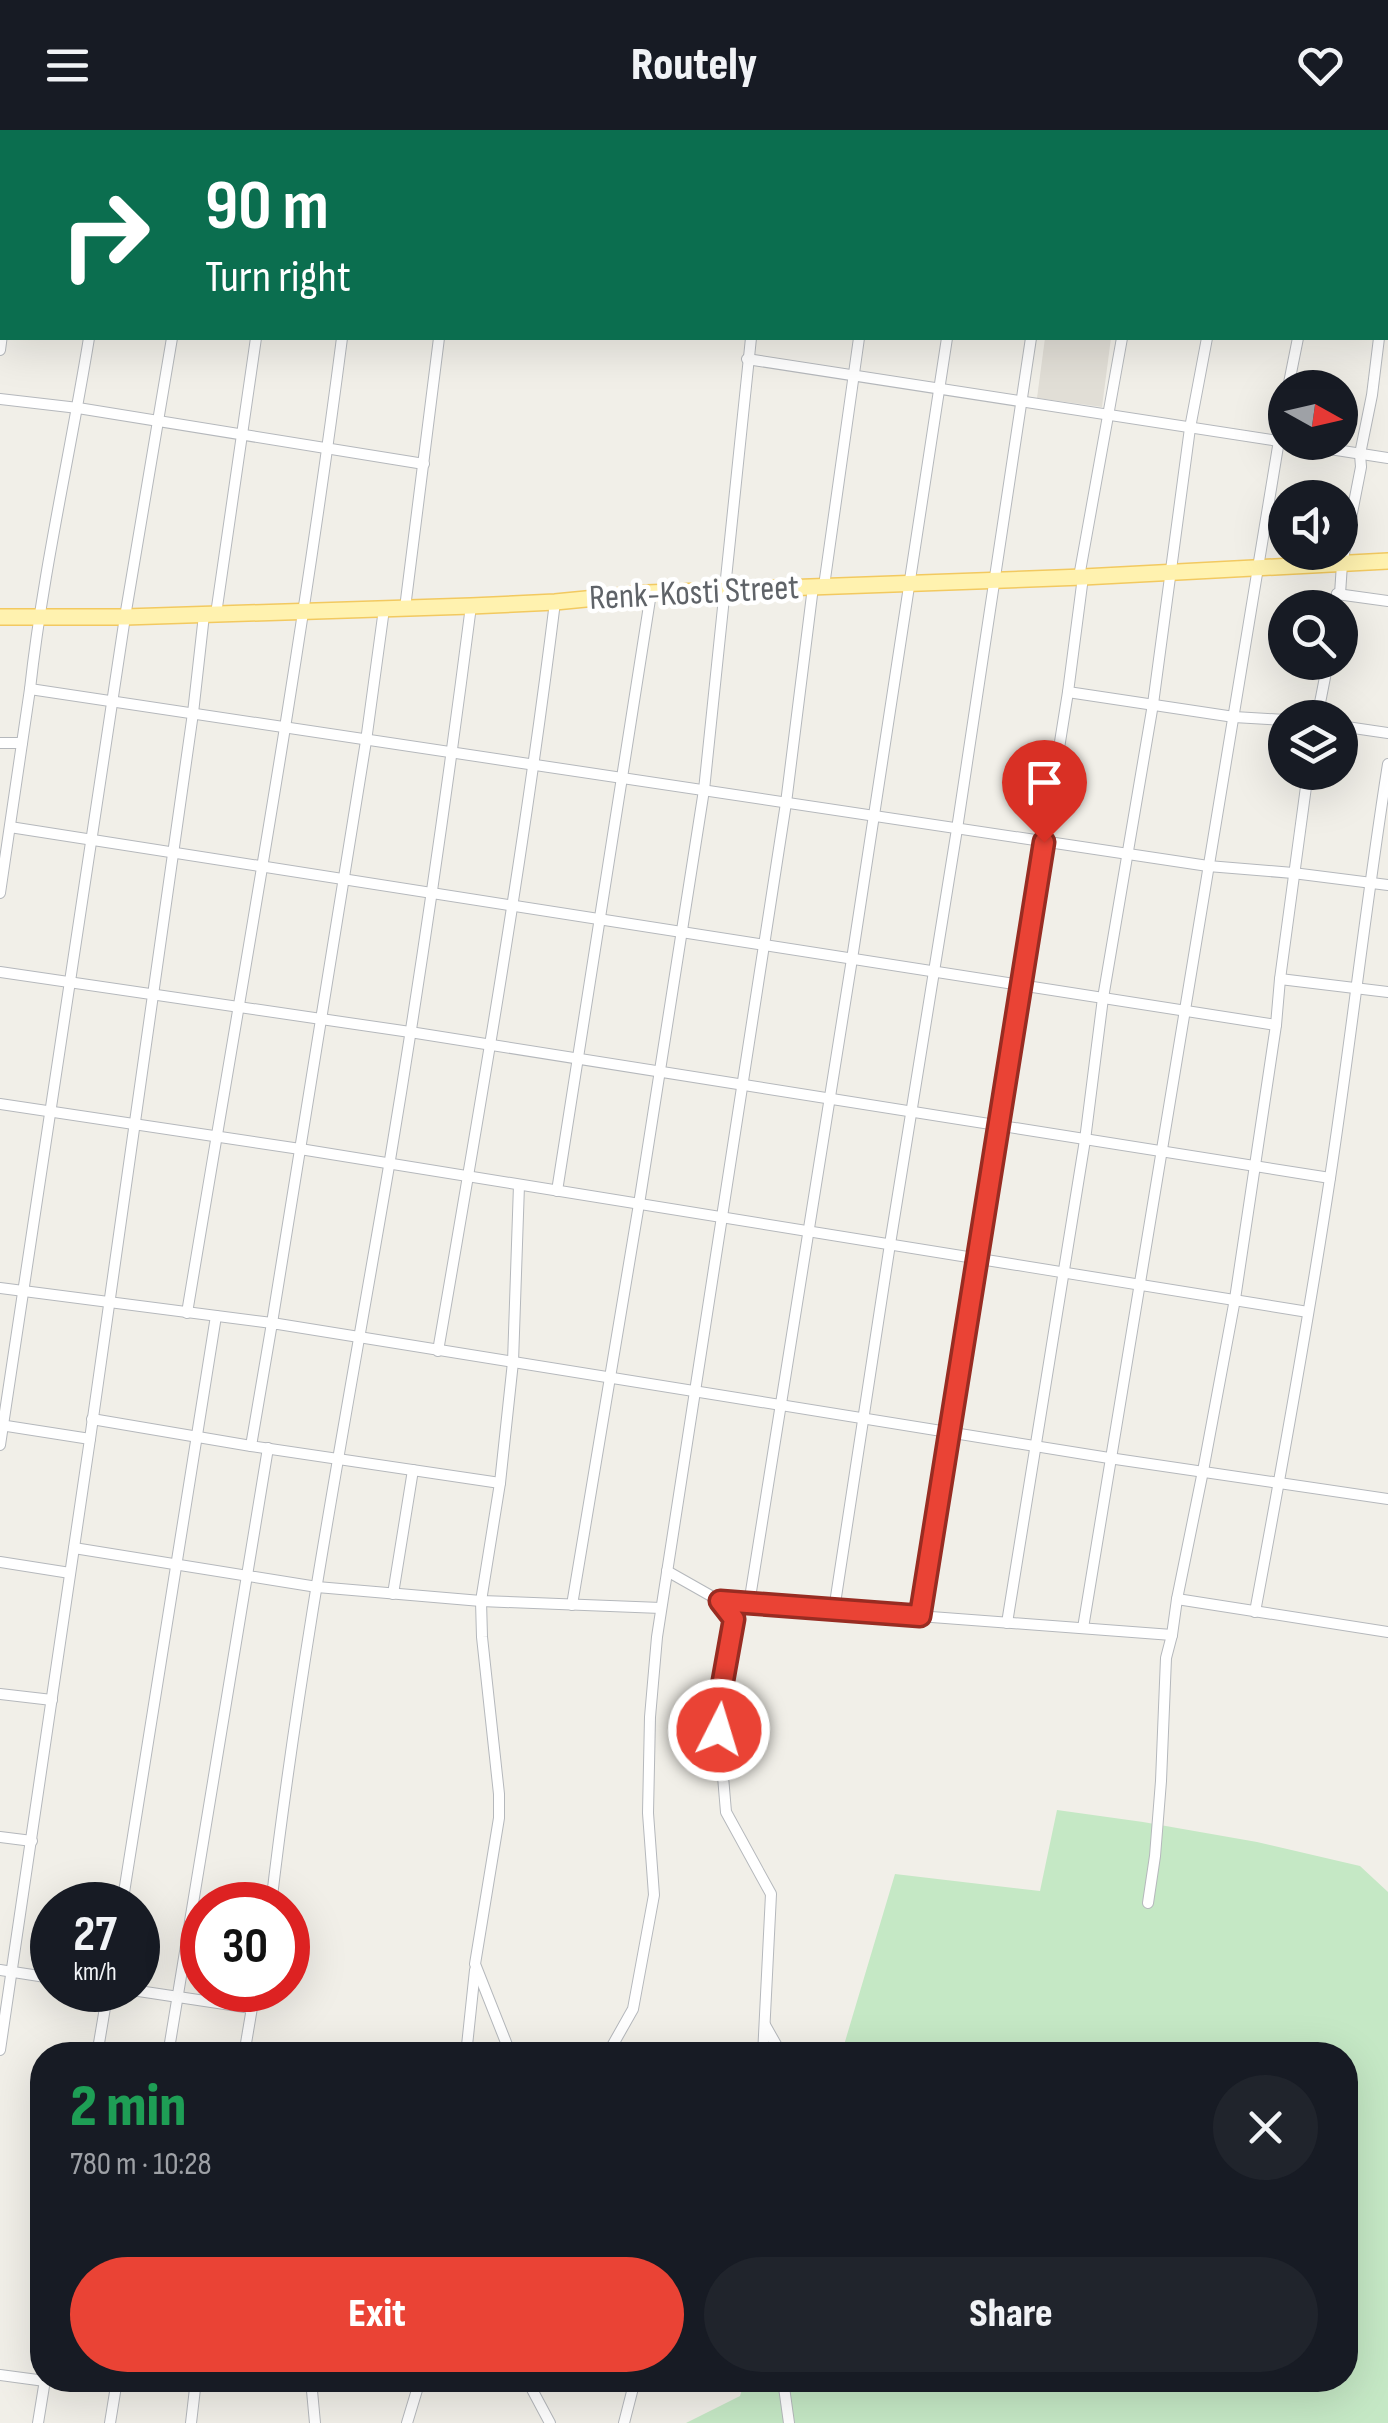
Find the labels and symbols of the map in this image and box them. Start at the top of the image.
north arrow [1268,370,1358,460]
street label: Renk-Kosti Street [588,566,800,620]
pin [1002,740,1087,843]
position arrow [667,1678,771,1782]
speed limit sign: 30 [180,1882,310,2012]

